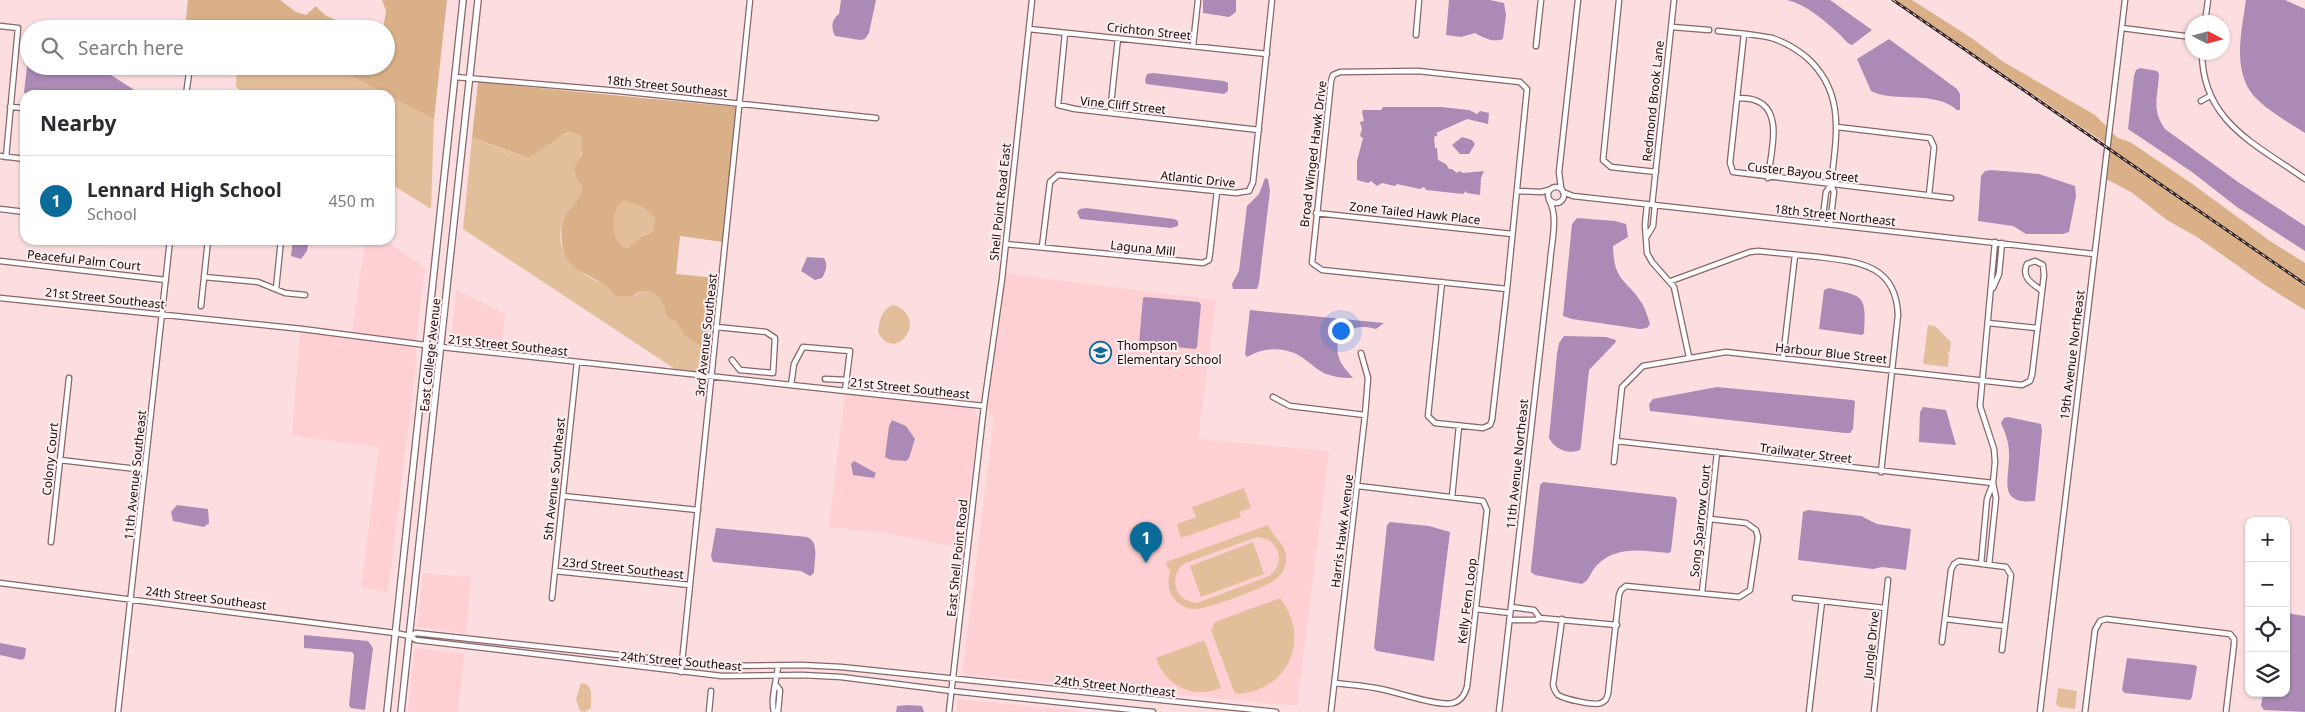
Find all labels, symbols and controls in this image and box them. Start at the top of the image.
north arrow [2185,15,2230,60]
street label: Crichton Street [1106,18,1193,44]
search box [20,20,395,75]
icon: search [38,34,66,62]
text: Search here [78,35,184,61]
street label: Redmond Brook Lane [1638,39,1668,162]
street label: 18th Street Southeast [606,71,729,101]
street label: Broad Winged Hawk Drive [1296,79,1330,228]
street label: Vine Cliff Street [1079,92,1167,118]
text: Nearby [40,109,116,137]
street label: Shell Point Road East [985,142,1015,262]
street label: Custer Bayou Street [1746,158,1860,186]
street label: Atlantic Drive [1160,167,1237,191]
text: Lennard High School [87,177,282,203]
text: 1 [51,190,61,212]
text: 450 m [328,190,375,212]
street label: Zone Tailed Hawk Place [1349,198,1482,228]
street label: 18th Street Northeast [1774,200,1897,230]
text: School [87,203,137,225]
street label: Laguna Mill [1110,236,1176,260]
street label: Peaceful Palm Court [26,246,142,274]
street label: 3rd Avenue Southeast [691,272,721,398]
street label: 21st Street Southeast [44,283,166,313]
street label: 19th Avenue Northeast [2056,289,2088,421]
street label: East College Avenue [416,297,444,412]
your location [1328,318,1354,344]
street label: 21st Street Southeast [447,330,569,360]
place label: Thompson Elementary School [1117,337,1222,368]
street label: Harbour Blue Street [1774,339,1888,367]
school or university icon: Thompson Elementary School [1089,340,1113,364]
street label: 21st Street Southeast [849,373,971,403]
street label: 11th Avenue Northeast [1502,398,1532,530]
street label: 11th Avenue Southeast [120,409,150,541]
street label: 5th Avenue Southeast [539,416,569,541]
street label: Colony Court [38,421,62,496]
street label: Trailwater Street [1759,439,1854,467]
street label: Song Sparrow Court [1686,463,1714,578]
street label: Harris Hawk Avenue [1327,473,1357,589]
street label: East Shell Point Road [942,498,972,618]
map controls [2245,517,2290,697]
button: + [2245,517,2290,562]
pin: 1 [1130,522,1162,563]
street label: 23rd Street Southeast [561,553,685,583]
street label: Kelly Fern Loop [1453,557,1481,645]
button: − [2245,562,2290,607]
street label: 24th Street Southeast [145,582,268,614]
button: locate [2245,607,2290,652]
street label: Jungle Drive [1859,610,1883,681]
street label: 24th Street Southeast [620,647,743,675]
button: layers [2245,652,2290,697]
street label: 24th Street Northeast [1054,671,1177,701]

